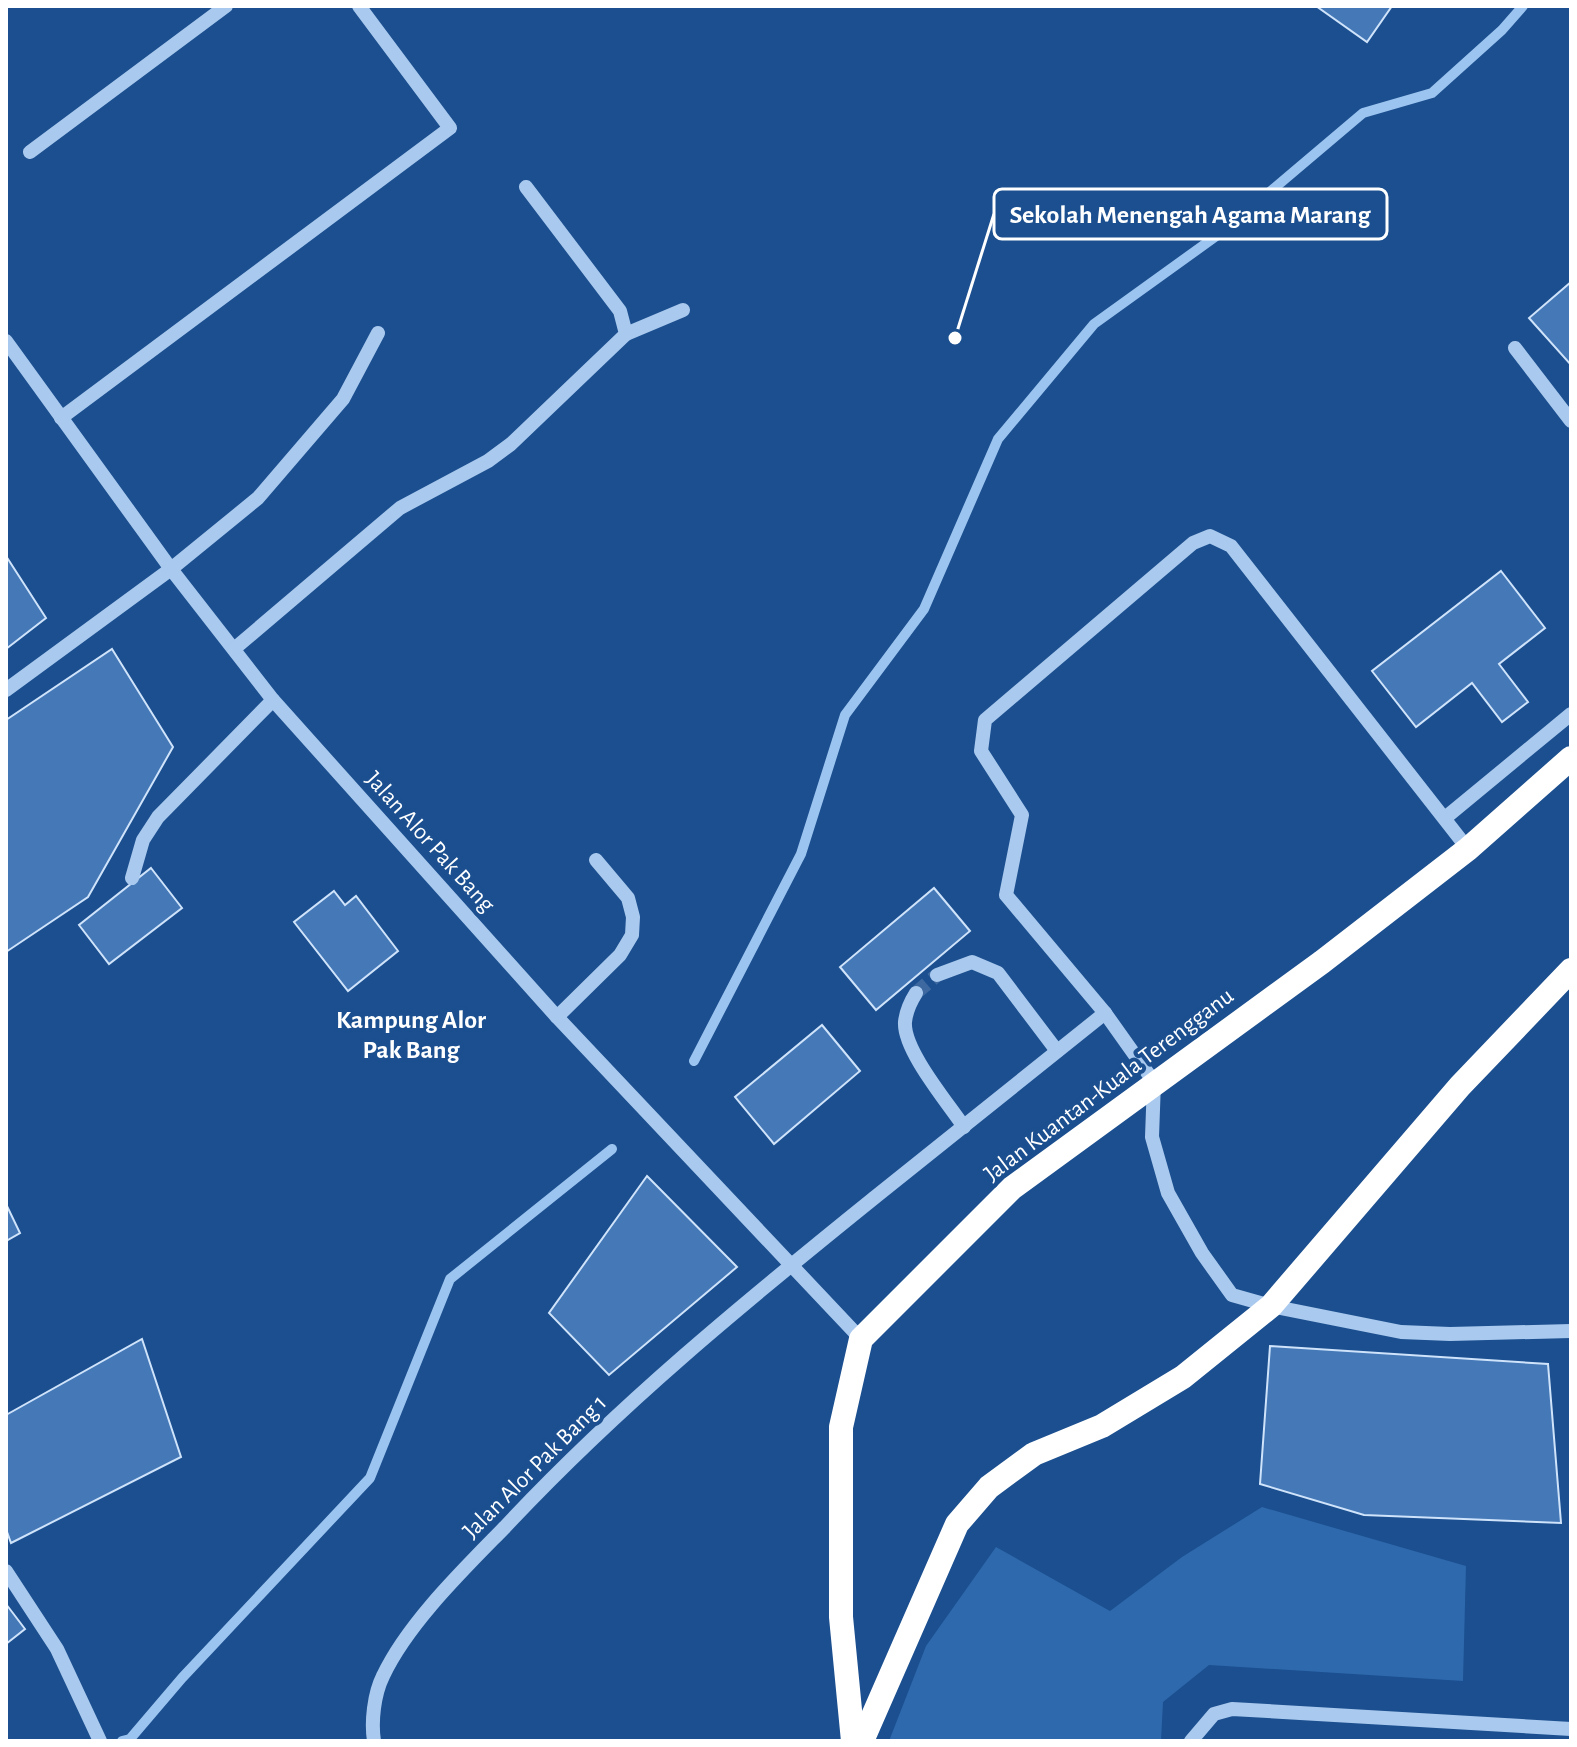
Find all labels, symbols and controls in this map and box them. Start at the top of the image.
callout: Sekolah Menengah Agama Marang [994,189,1387,239]
text: Sekolah Menengah Agama Marang [1009,202,1372,228]
street label: Jalan Alor Pak Bang [361,767,499,917]
street label: Jalan Kuantan-Kuala Terengganu [980,984,1238,1186]
district label: Kampung Alor Pak Bang [336,1007,486,1063]
street label: Jalan Alor Pak Bang 1 [459,1391,611,1543]

